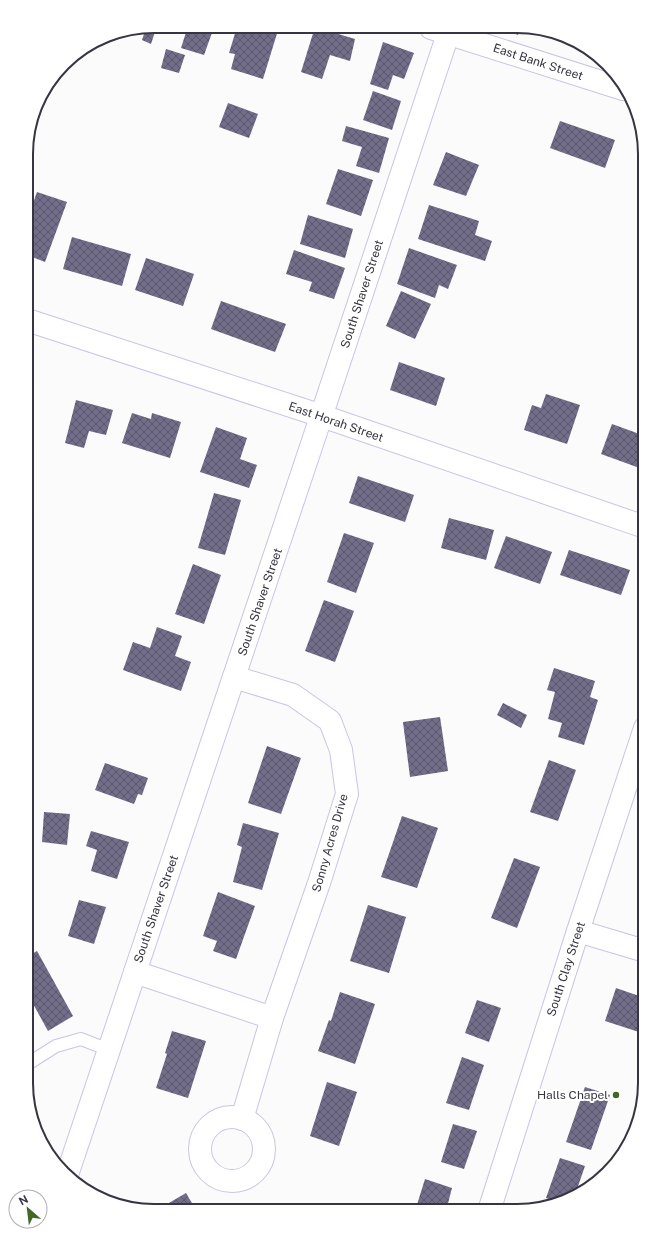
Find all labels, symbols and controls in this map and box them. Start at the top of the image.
street label: East Bank Street [491,41,585,83]
street label: South Shaver Street [338,238,386,350]
street label: East Horah Street [287,399,386,445]
street label: South Shaver Street [235,546,285,658]
street label: Sonny Acres Drive [309,792,351,894]
street label: South Shaver Street [131,853,181,965]
street label: South Clay Street [544,920,588,1018]
place label: Halls Chapel [537,1088,608,1102]
marker: Halls Chapel [611,1090,621,1100]
north arrow [8,1189,48,1229]
text: N [17,1193,30,1207]

